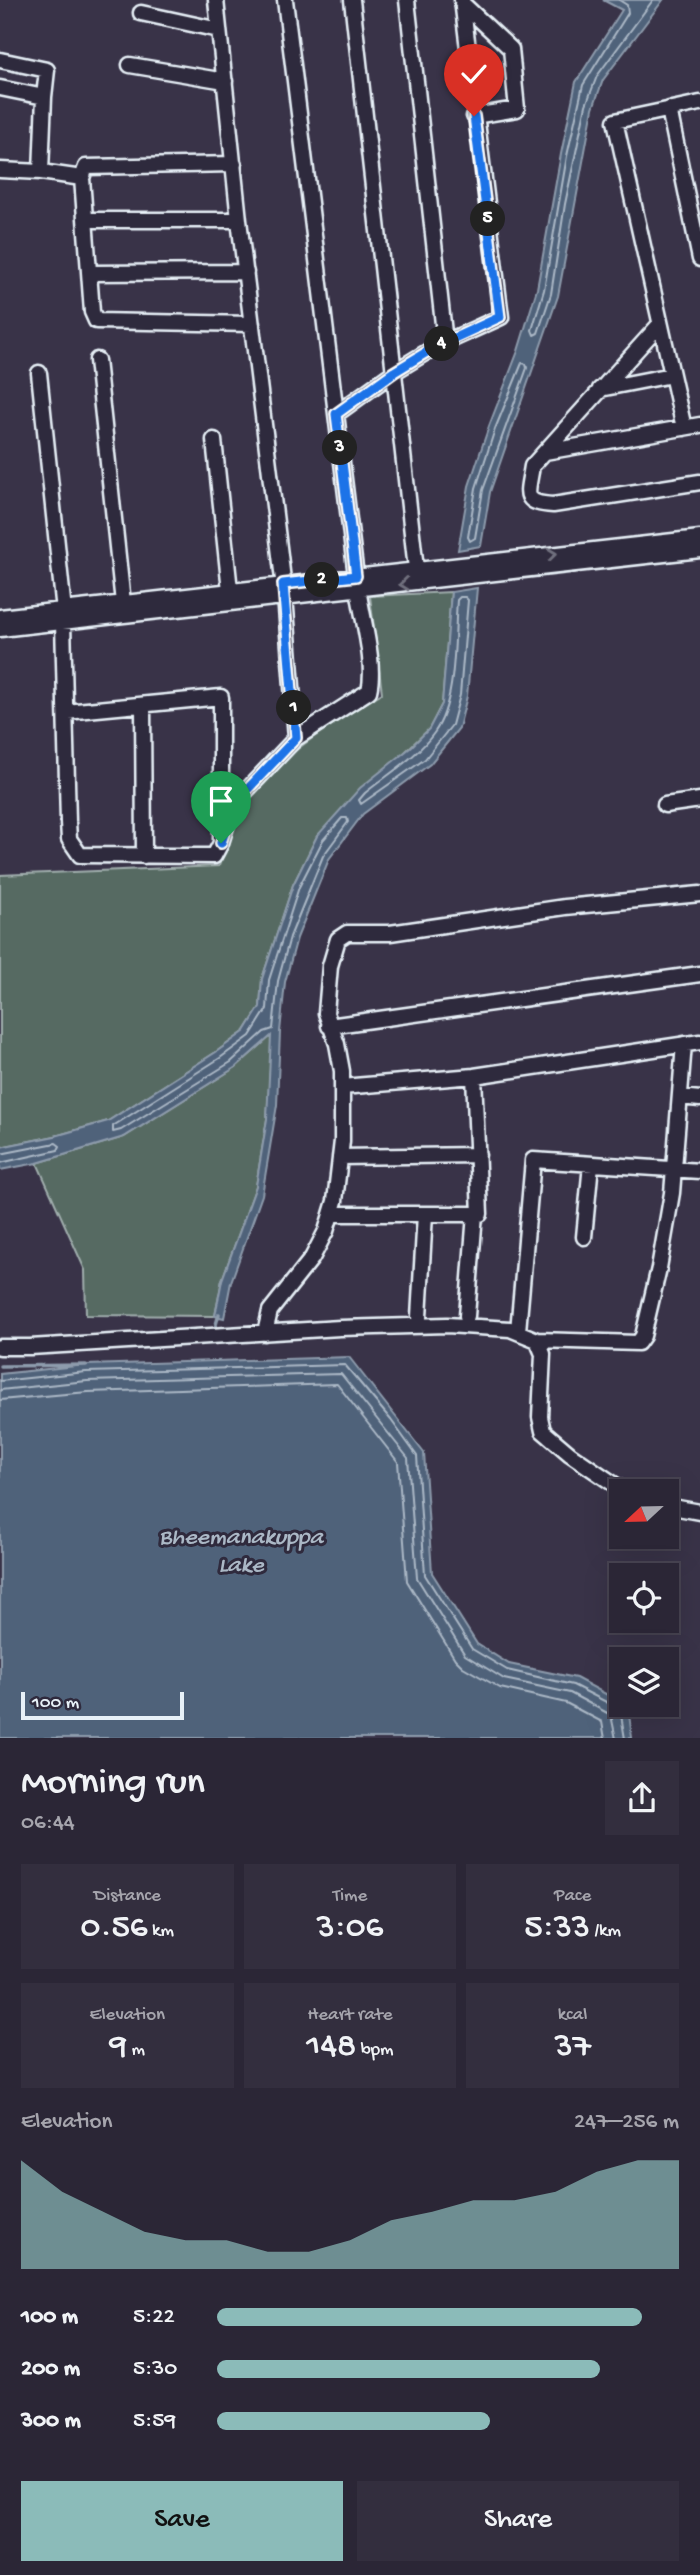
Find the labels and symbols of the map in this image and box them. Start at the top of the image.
pin [444,44,504,116]
pin: 5 [470,202,505,236]
pin: 4 [424,326,460,362]
pin: 3 [322,430,358,466]
one-way arrow [547,547,558,562]
pin: 2 [304,562,340,598]
one-way arrow [398,576,409,591]
pin: 1 [276,690,312,726]
pin [191,771,251,843]
north arrow [609,1479,679,1549]
water label: Bheemanakuppa Lake [159,1524,325,1581]
scale bar [21,1689,184,1721]

